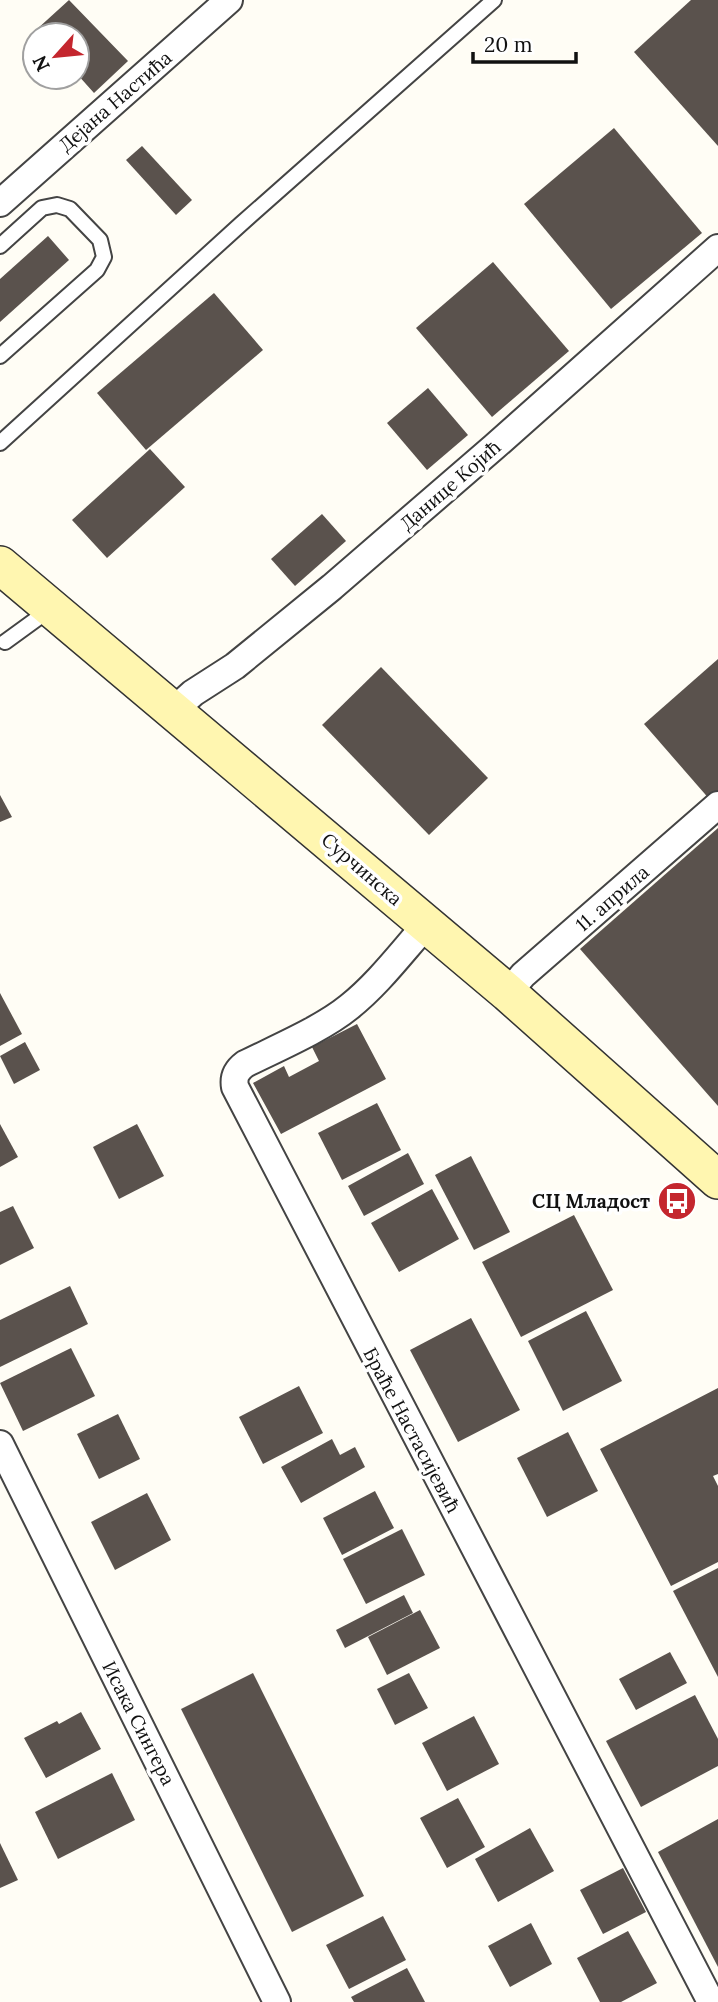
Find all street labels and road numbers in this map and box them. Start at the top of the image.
street label: Дејана Настића [54,45,177,157]
street label: Данице Којић [395,435,505,535]
street label: Сурчинска [317,827,407,911]
street label: 11. априла [570,860,654,936]
street label: Браће Настасијевић [358,1343,466,1517]
street label: Исака Сингера [97,1657,181,1789]

